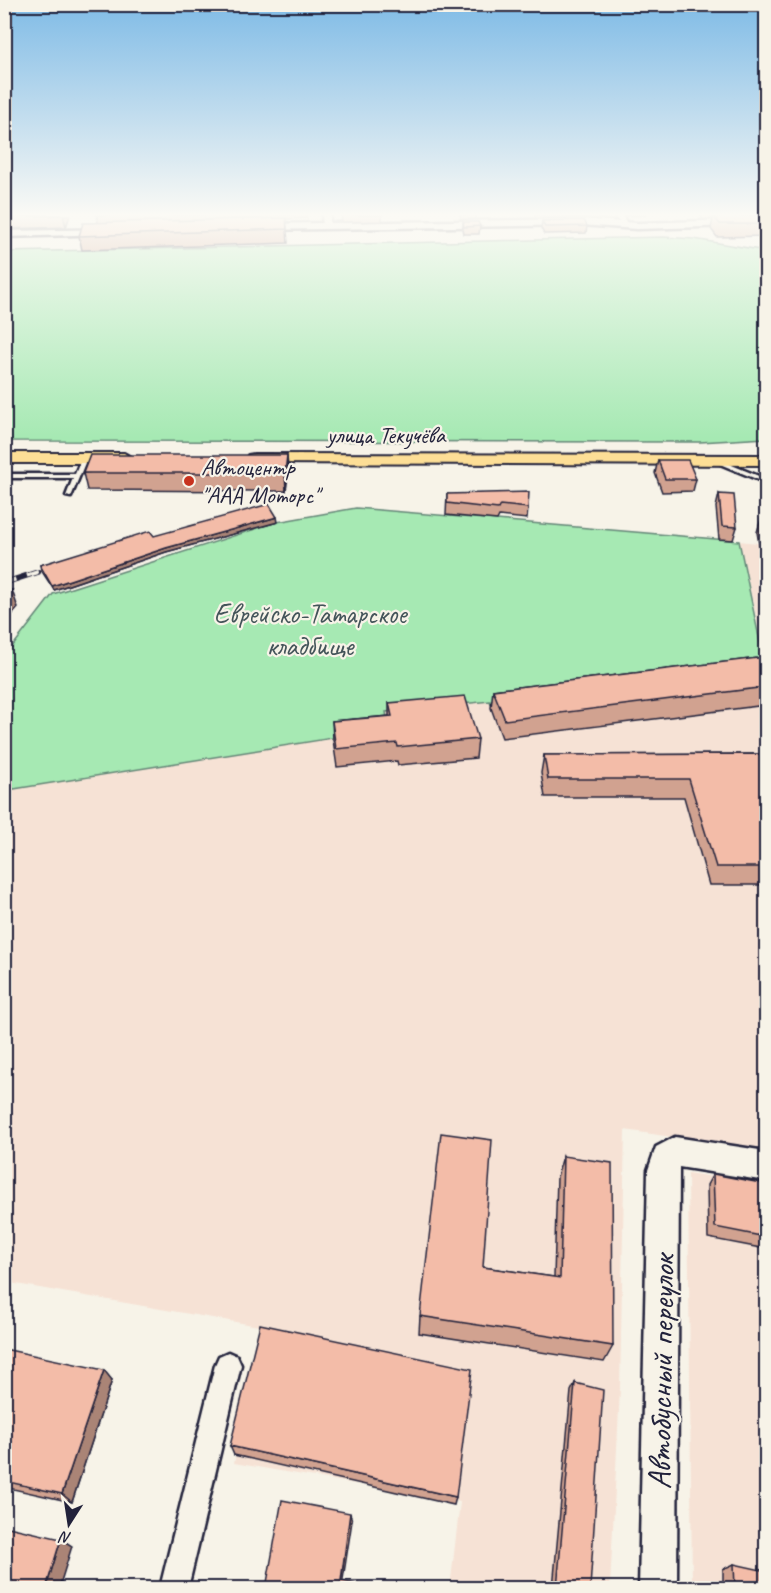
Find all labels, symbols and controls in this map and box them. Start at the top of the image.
street label: улица Текучёва [325,420,447,450]
place label: Автоцентр "ААА Моторс" [201,452,324,510]
marker: Автоцентр "ААА Моторс" [182,474,196,488]
park label: Еврейско-Татарское кладбище [214,596,408,663]
street label: Автобусный переулок [638,1251,684,1490]
north arrow [39,1494,99,1554]
text: N [56,1526,73,1549]

